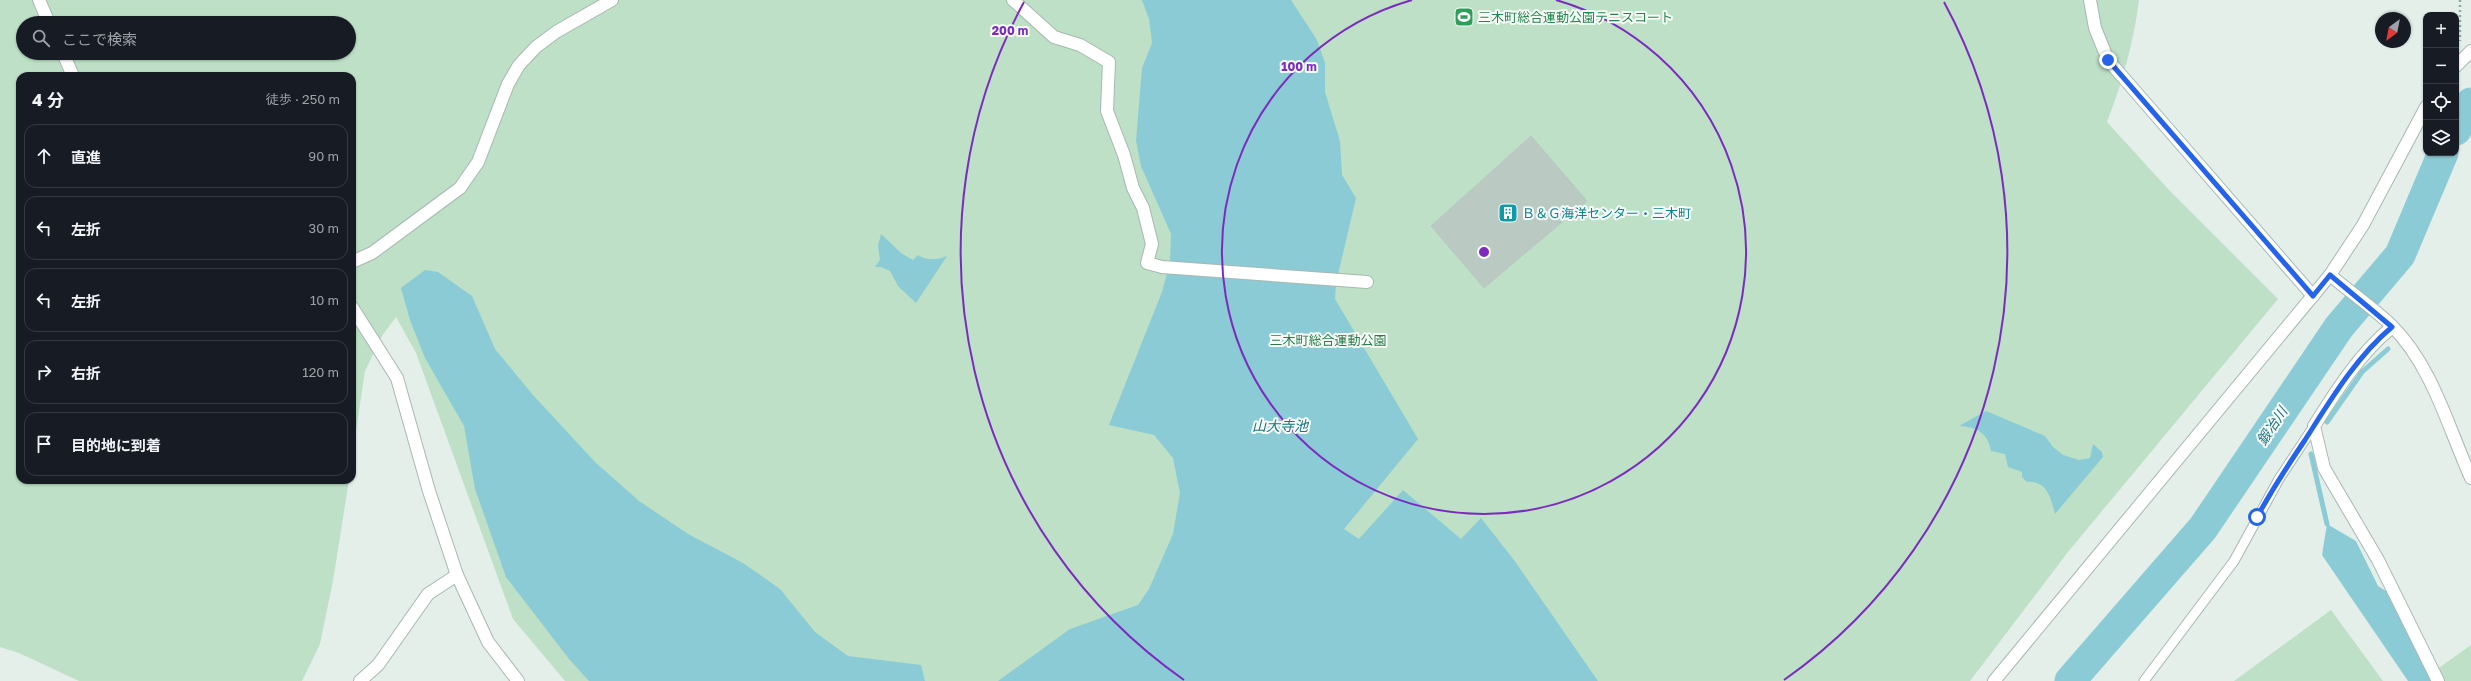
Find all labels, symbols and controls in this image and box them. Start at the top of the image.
sports icon: 三木町総合運動公園テニスコート [1453,6,1475,28]
place label: 三木町総合運動公園テニスコート [1478,9,1673,25]
north arrow [2375,12,2411,48]
map controls [2423,12,2459,156]
button: + [2423,12,2459,48]
search box [16,16,356,60]
text: 200 m [992,23,1028,38]
icon: search [30,27,52,49]
text: ここで検索 [62,30,137,48]
button: − [2423,48,2459,84]
route end [2099,51,2117,69]
text: 100 m [1281,59,1317,74]
button: locate [2423,84,2459,120]
text: 4 分 [32,89,64,110]
text: 徒歩 · 250 m [266,91,340,107]
button: layers [2423,120,2459,156]
icon: ahead [33,145,55,167]
text: 直進 [71,148,101,166]
text: 90 m [308,148,339,164]
building icon: Ｂ＆Ｇ海洋センター・三木町 [1497,202,1519,224]
place label: Ｂ＆Ｇ海洋センター・三木町 [1522,205,1691,221]
icon: left [33,217,55,239]
text: 左折 [71,220,101,238]
text: 30 m [309,220,339,236]
centre of rings [1477,245,1491,259]
icon: left [33,289,55,311]
text: 左折 [71,292,101,310]
text: 10 m [310,292,339,308]
park label: 三木町総合運動公園 [1269,332,1387,348]
icon: right [33,361,55,383]
text: 右折 [71,364,101,382]
text: 120 m [302,364,339,380]
water label: 鍛冶川 [2253,402,2291,448]
water label: 山大寺池 [1252,417,1310,434]
icon: arrive [33,433,55,455]
text: 目的地に到着 [71,436,161,454]
route start [2248,508,2266,526]

